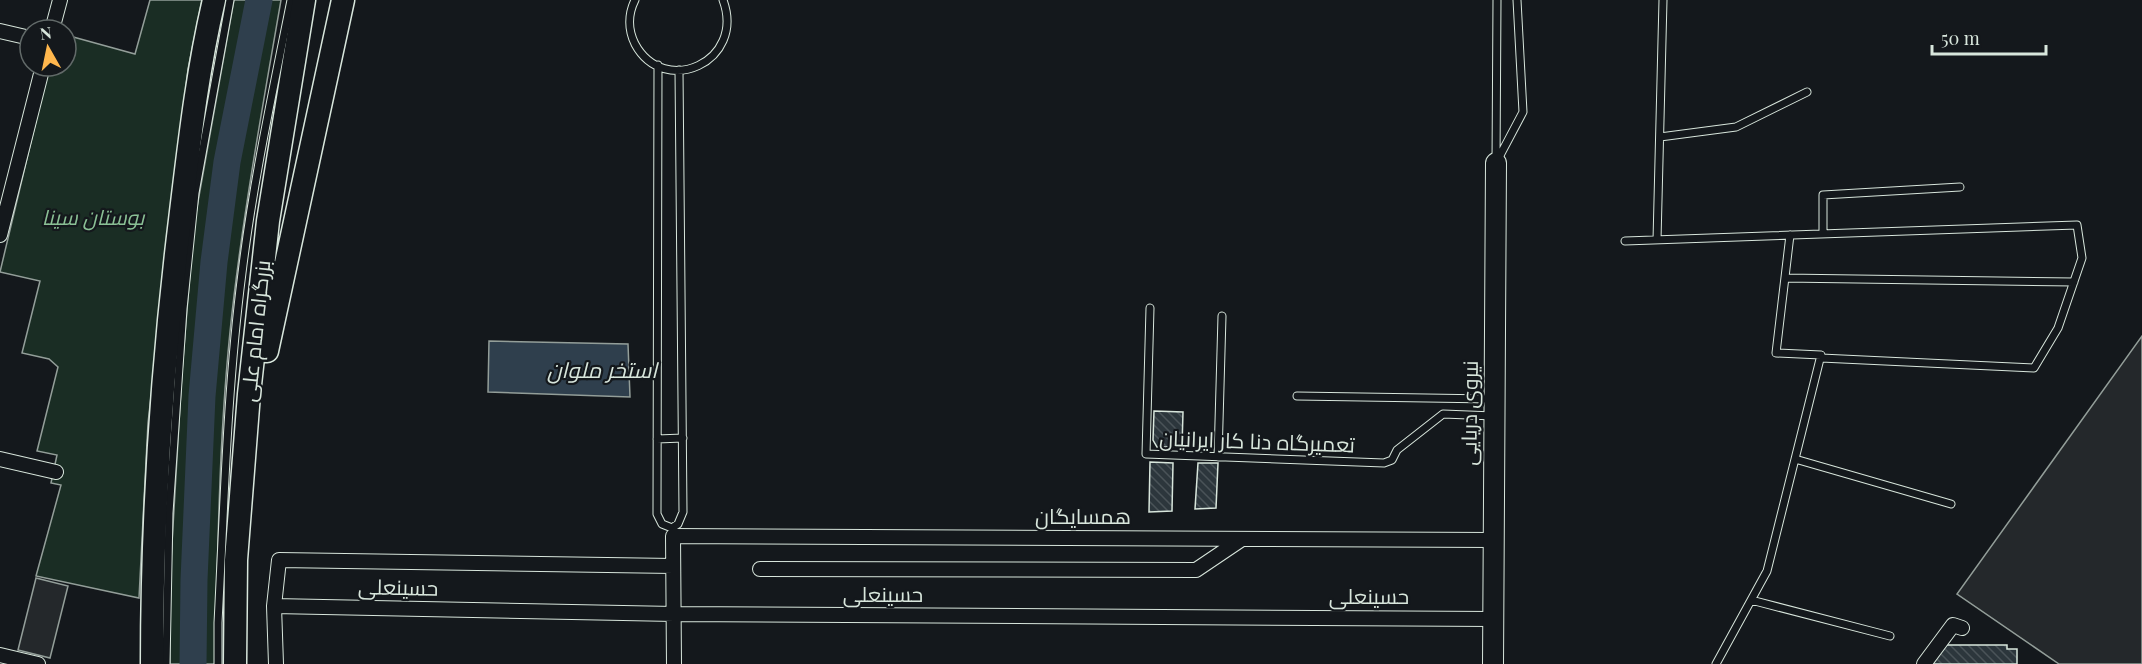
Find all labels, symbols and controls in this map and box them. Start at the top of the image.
north arrow [18,18,78,78]
scale bar [1932,18,2046,56]
text: N [38,21,53,44]
text: 50 m [1941,26,1980,50]
park label: بوستان سینا [42,202,146,231]
street label: بزرگراه امام علی [233,259,277,403]
water label: استخر ملوان [547,354,659,384]
street label: نیروی دریایی [1453,360,1484,466]
street label: تعمیرگاه دنا کار ایرانیان [1159,423,1356,458]
street label: همسایگان [1035,501,1131,530]
street label: حسینعلی [358,571,438,602]
street label: حسینعلی [843,579,923,608]
street label: حسینعلی [1329,581,1409,610]

